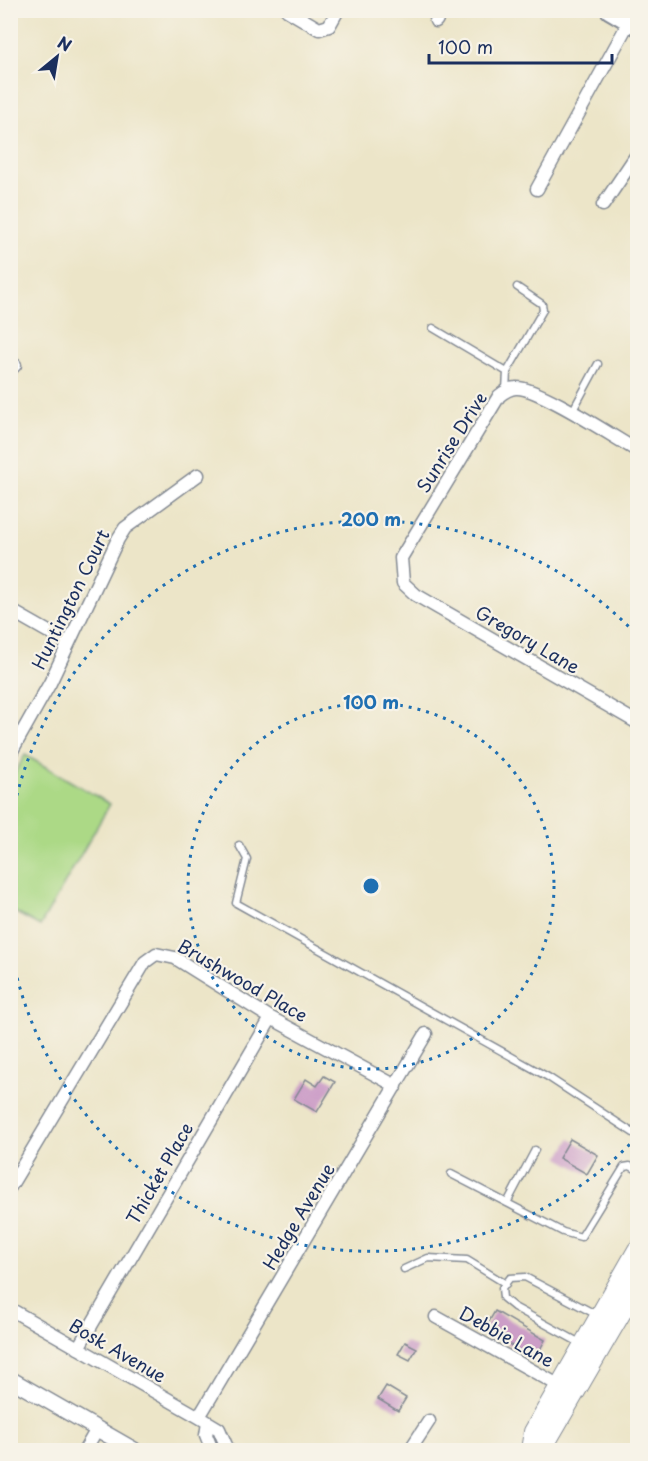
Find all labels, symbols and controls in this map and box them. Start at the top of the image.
north arrow [27,27,87,87]
scale bar [429,27,612,65]
text: N [54,30,76,57]
text: 100 m [438,33,493,60]
street label: Sunrise Drive [409,386,493,498]
text: 200 m [341,505,401,532]
street label: Huntington Court [24,524,116,674]
street label: Gregory Lane [471,598,585,680]
text: 100 m [343,688,399,715]
centre of rings [361,876,381,896]
street label: Brushwood Place [173,932,313,1028]
street label: Thicket Place [119,1117,199,1229]
street label: Hedge Avenue [255,1157,341,1275]
street label: Debbie Lane [454,1299,560,1373]
street label: Bosk Avenue [64,1311,172,1389]

